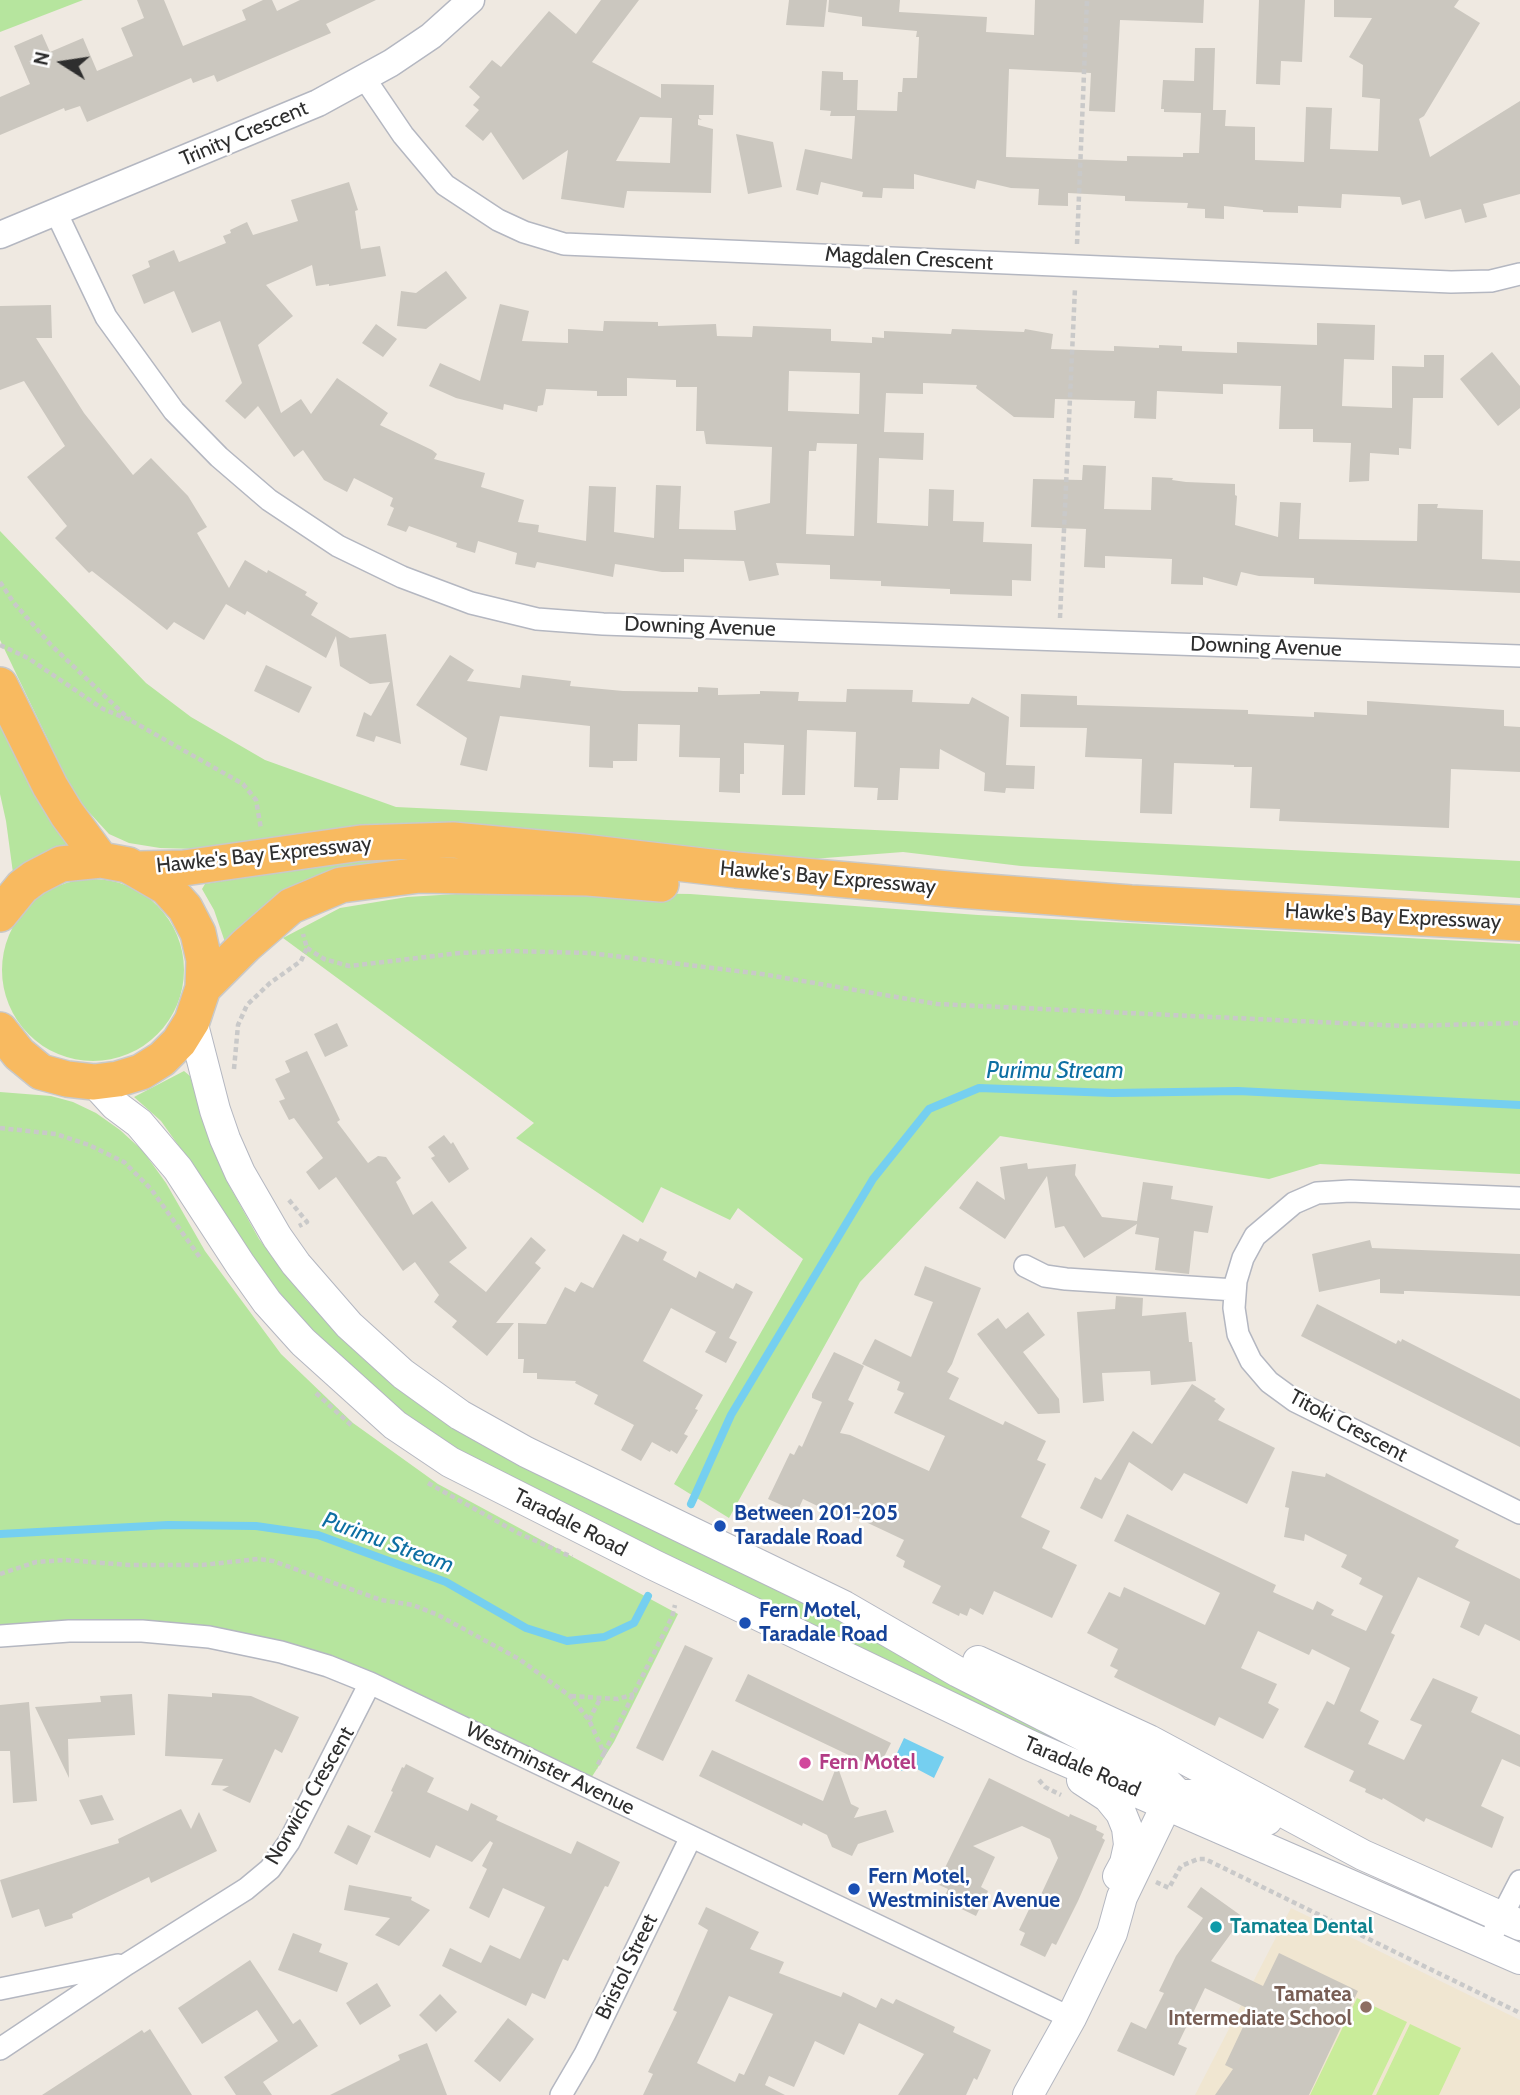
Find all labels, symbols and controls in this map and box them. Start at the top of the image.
north arrow [28,28,98,98]
text: N [29,50,55,67]
street label: Trinity Crescent [176,96,312,172]
street label: Magdalen Crescent [824,242,994,276]
street label: Downing Avenue [624,612,776,642]
street label: Downing Avenue [1190,632,1342,662]
street label: Hawke's Bay Expressway [155,831,373,879]
street label: Hawke's Bay Expressway [719,856,937,900]
street label: Hawke's Bay Expressway [1284,899,1502,935]
water label: Purimu Stream [986,1057,1124,1085]
street label: Titoki Crescent [1285,1384,1411,1468]
street label: Taradale Road [509,1484,631,1562]
place label: Between 201-205 Taradale Road [734,1501,898,1551]
water label: Purimu Stream [319,1507,457,1579]
marker: Between 201-205 Taradale Road [712,1518,728,1534]
place label: Fern Motel, Taradale Road [759,1598,888,1648]
marker: Fern Motel, Taradale Road [737,1615,753,1631]
street label: Westminster Avenue [462,1717,638,1821]
street label: Norwich Crescent [260,1722,360,1870]
street label: Taradale Road [1020,1731,1144,1803]
place label: Fern Motel [819,1750,916,1776]
marker: Fern Motel [797,1755,813,1771]
place label: Fern Motel, Westminister Avenue [868,1864,1060,1914]
marker: Fern Motel, Westminister Avenue [846,1881,862,1897]
street label: Bristol Street [591,1910,663,2024]
place label: Tamatea Dental [1230,1914,1373,1940]
marker: Tamatea Dental [1208,1919,1224,1935]
place label: Tamatea Intermediate School [1168,1982,1352,2032]
marker: Tamatea Intermediate School [1358,1999,1374,2015]

